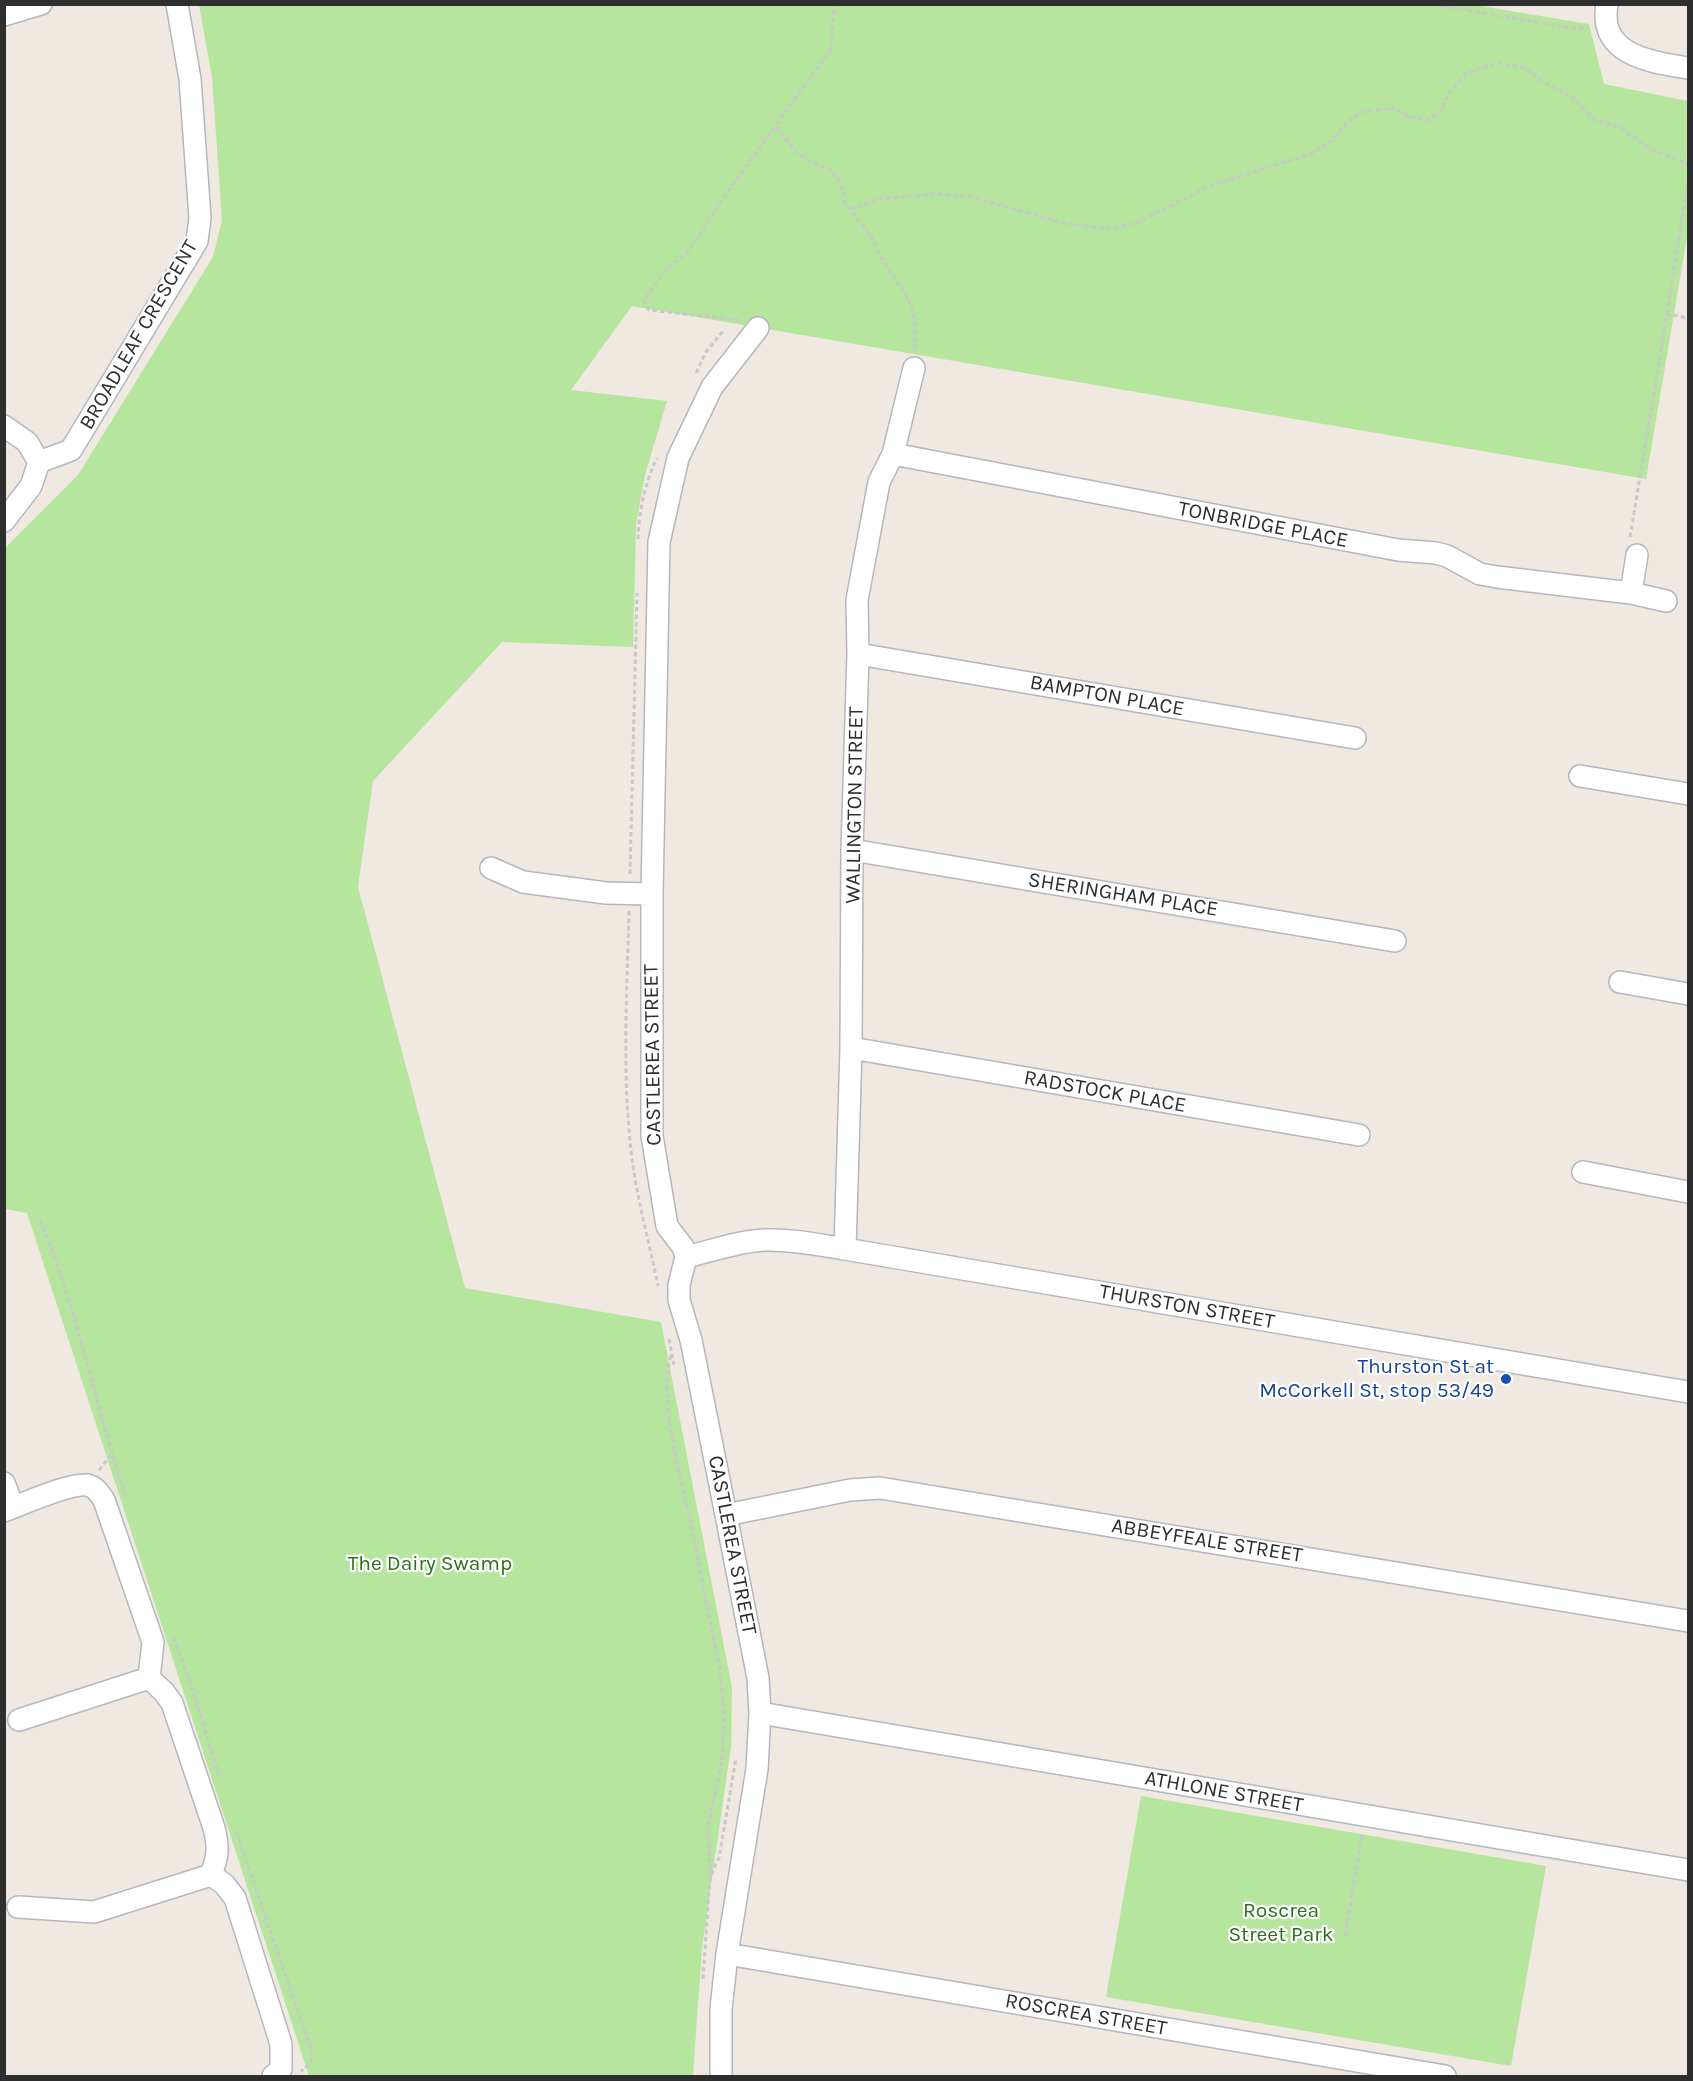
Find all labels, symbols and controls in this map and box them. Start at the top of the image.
street label: BROADLEAF CRESCENT [74,236,204,434]
street label: TONBRIDGE PLACE [1176,496,1350,554]
street label: BAMPTON PLACE [1028,670,1186,722]
street label: WALLINGTON STREET [841,706,869,904]
street label: SHERINGHAM PLACE [1026,868,1220,922]
street label: CASTLEREA STREET [639,964,667,1146]
street label: RADSTOCK PLACE [1022,1065,1188,1119]
street label: THURSTON STREET [1097,1279,1277,1335]
place label: Thurston St at McCorkell St, stop 53/49 [1259,1354,1494,1404]
marker: Thurston St at McCorkell St, stop 53/49 [1499,1372,1513,1386]
street label: CASTLEREA STREET [702,1453,762,1637]
street label: ABBEYFEALE STREET [1110,1513,1304,1569]
park label: The Dairy Swamp [348,1551,512,1577]
street label: ATHLONE STREET [1143,1766,1305,1818]
park label: Roscrea Street Park [1228,1898,1334,1948]
street label: ROSCREA STREET [1003,1988,1169,2042]

